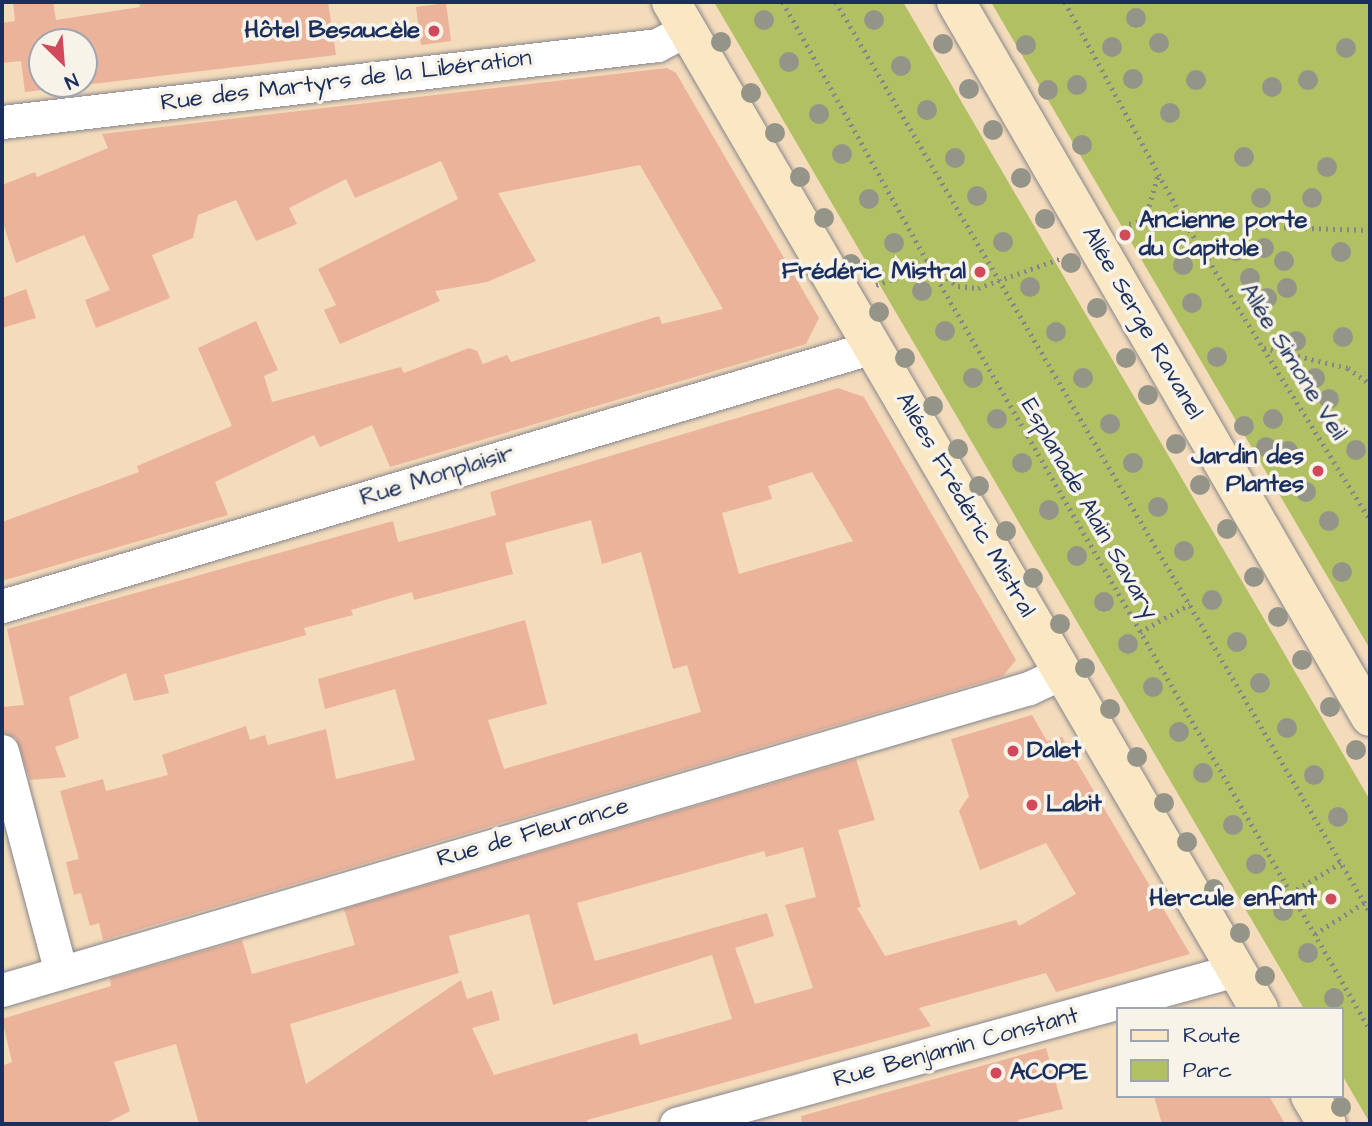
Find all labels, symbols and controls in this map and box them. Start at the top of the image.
place label: Hôtel Besaucèle [244,17,420,45]
marker: Hôtel Besaucèle [426,23,442,39]
north arrow [28,28,98,98]
street label: Rue des Martyrs de la Libération [159,44,533,118]
text: N [60,66,82,95]
place label: Ancienne porte du Capitole [1139,207,1308,263]
street label: Allée Serge Ravanel [1075,221,1209,425]
marker: Ancienne porte du Capitole [1117,227,1133,243]
place label: Frédéric Mistral [782,258,966,286]
marker: Frédéric Mistral [972,264,988,280]
street label: Allée Simone Veil [1233,278,1353,446]
street label: Allées Frédéric Mistral [889,387,1041,623]
street label: Esplanade Alain Savary [1014,394,1164,624]
street label: Rue Monplaisir [357,439,517,513]
place label: Jardin des Plantes [1191,443,1304,499]
marker: Jardin des Plantes [1310,463,1326,479]
place label: Dalet [1027,737,1081,765]
marker: Dalet [1005,743,1021,759]
place label: Labit [1046,791,1102,819]
street label: Rue de Fleurance [434,792,632,874]
marker: Labit [1024,797,1040,813]
place label: Hercule enfant [1149,885,1317,913]
marker: Hercule enfant [1323,891,1339,907]
street label: Rue Benjamin Constant [830,1001,1082,1095]
legend [1116,1007,1344,1098]
text: Route [1183,1021,1240,1050]
text: Parc [1183,1056,1232,1085]
place label: ACOPE [1010,1059,1088,1087]
marker: ACOPE [988,1065,1004,1081]

